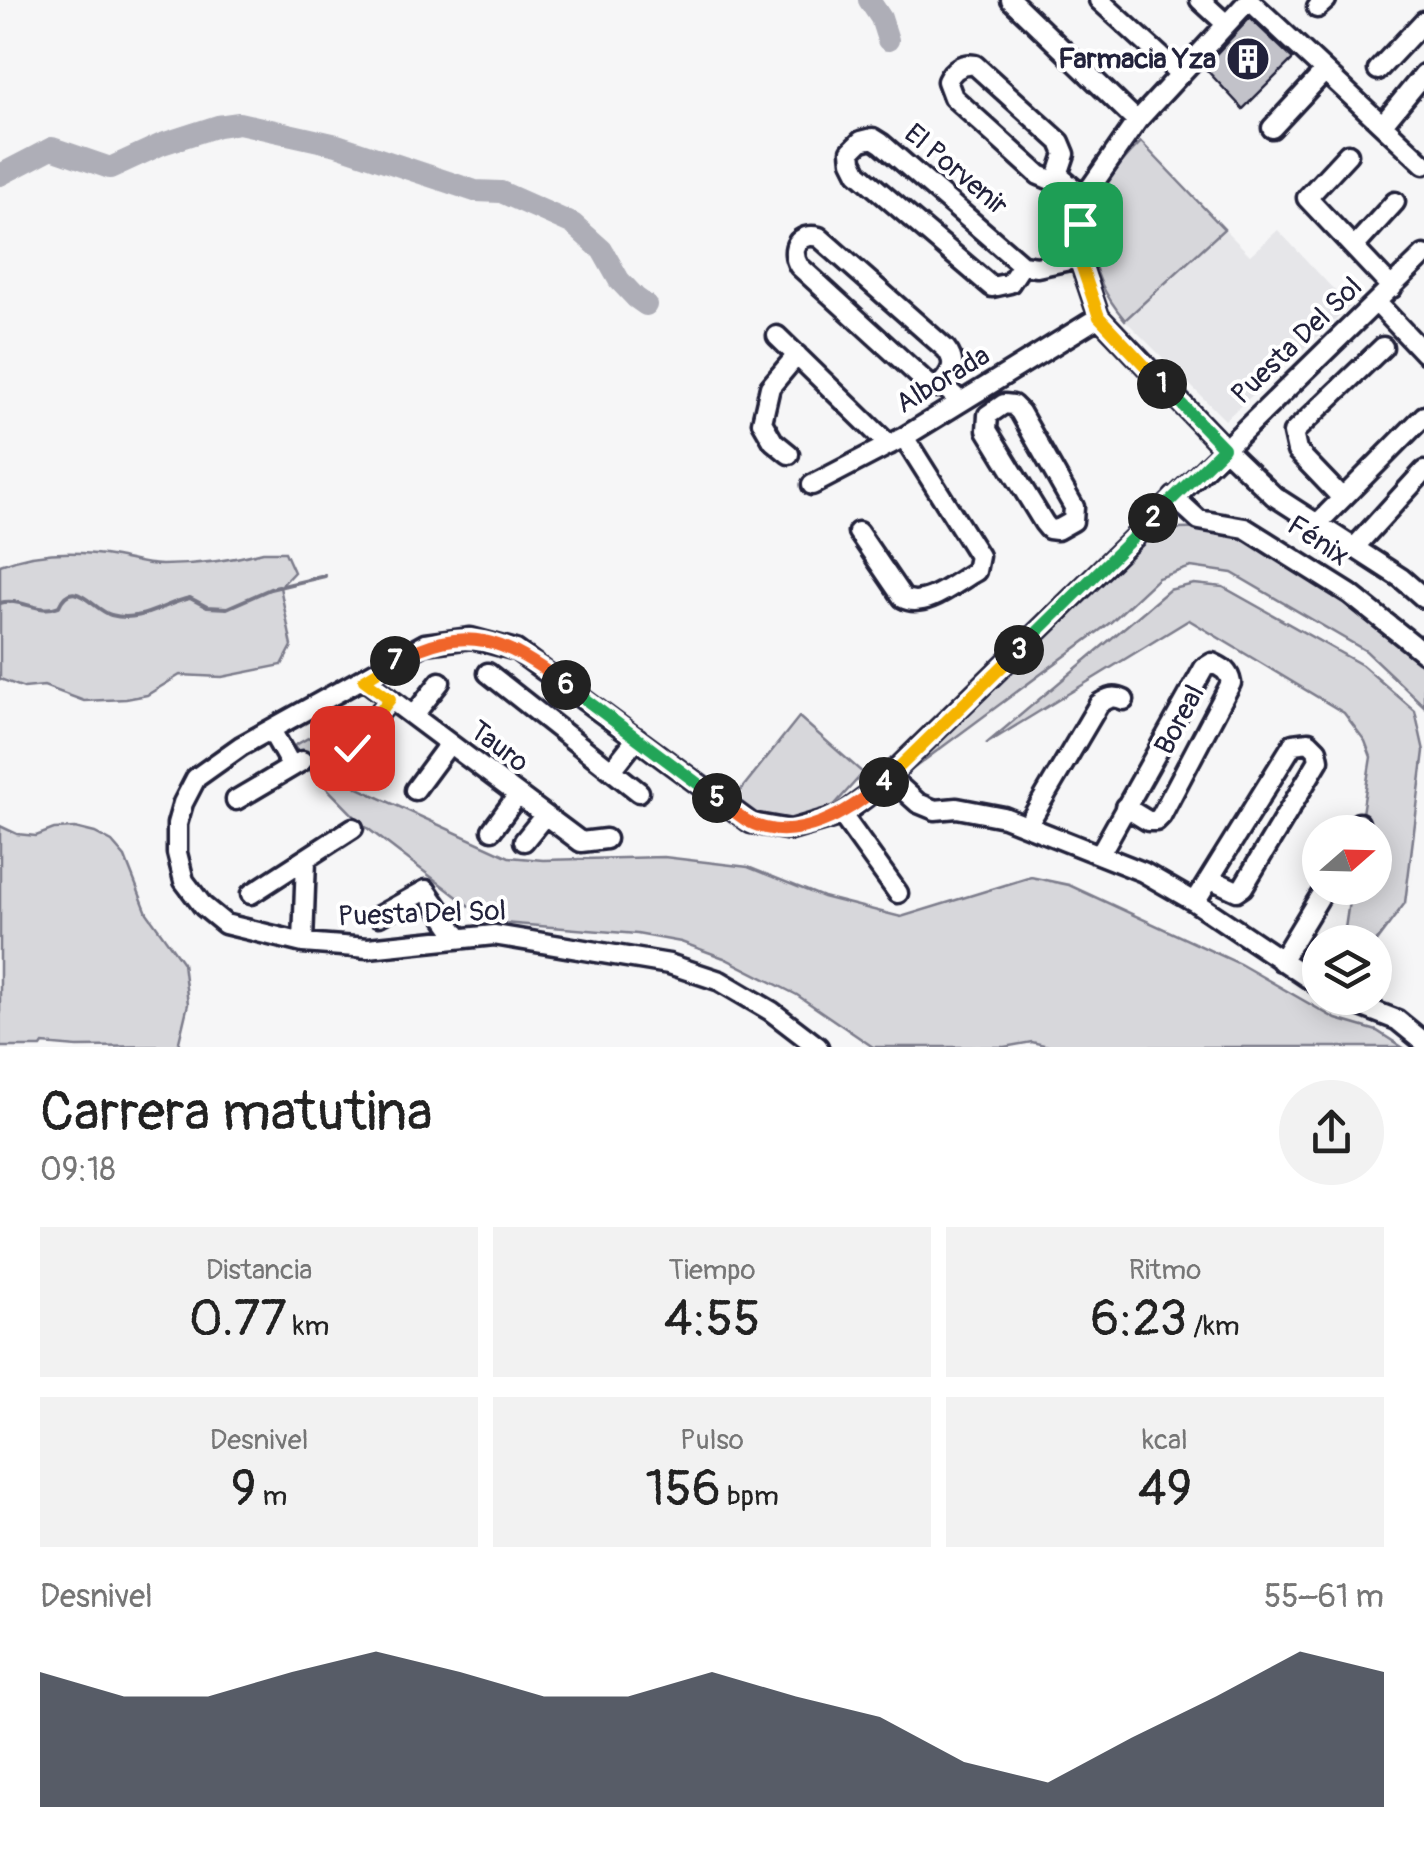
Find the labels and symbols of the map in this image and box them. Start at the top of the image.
building icon: Farmacia Yza [1225,36,1271,82]
place label: Farmacia Yza [1058,42,1216,77]
street label: El Porvenir [897,117,1015,223]
pin [1038,182,1123,267]
street label: Puesta Del Sol [1224,270,1370,412]
street label: Alborada [890,338,996,422]
pin: 1 [1137,359,1187,409]
pin: 2 [1128,493,1178,543]
street label: Fénix [1281,508,1355,574]
pin: 3 [994,625,1044,675]
pin: 7 [370,636,420,686]
pin: 6 [541,660,591,710]
street label: Boreal [1147,679,1213,761]
pin [310,706,395,791]
street label: Tauro [463,713,535,781]
pin: 4 [859,757,909,807]
pin: 5 [692,773,742,823]
north arrow [1302,815,1392,905]
street label: Puesta Del Sol [337,894,507,934]

